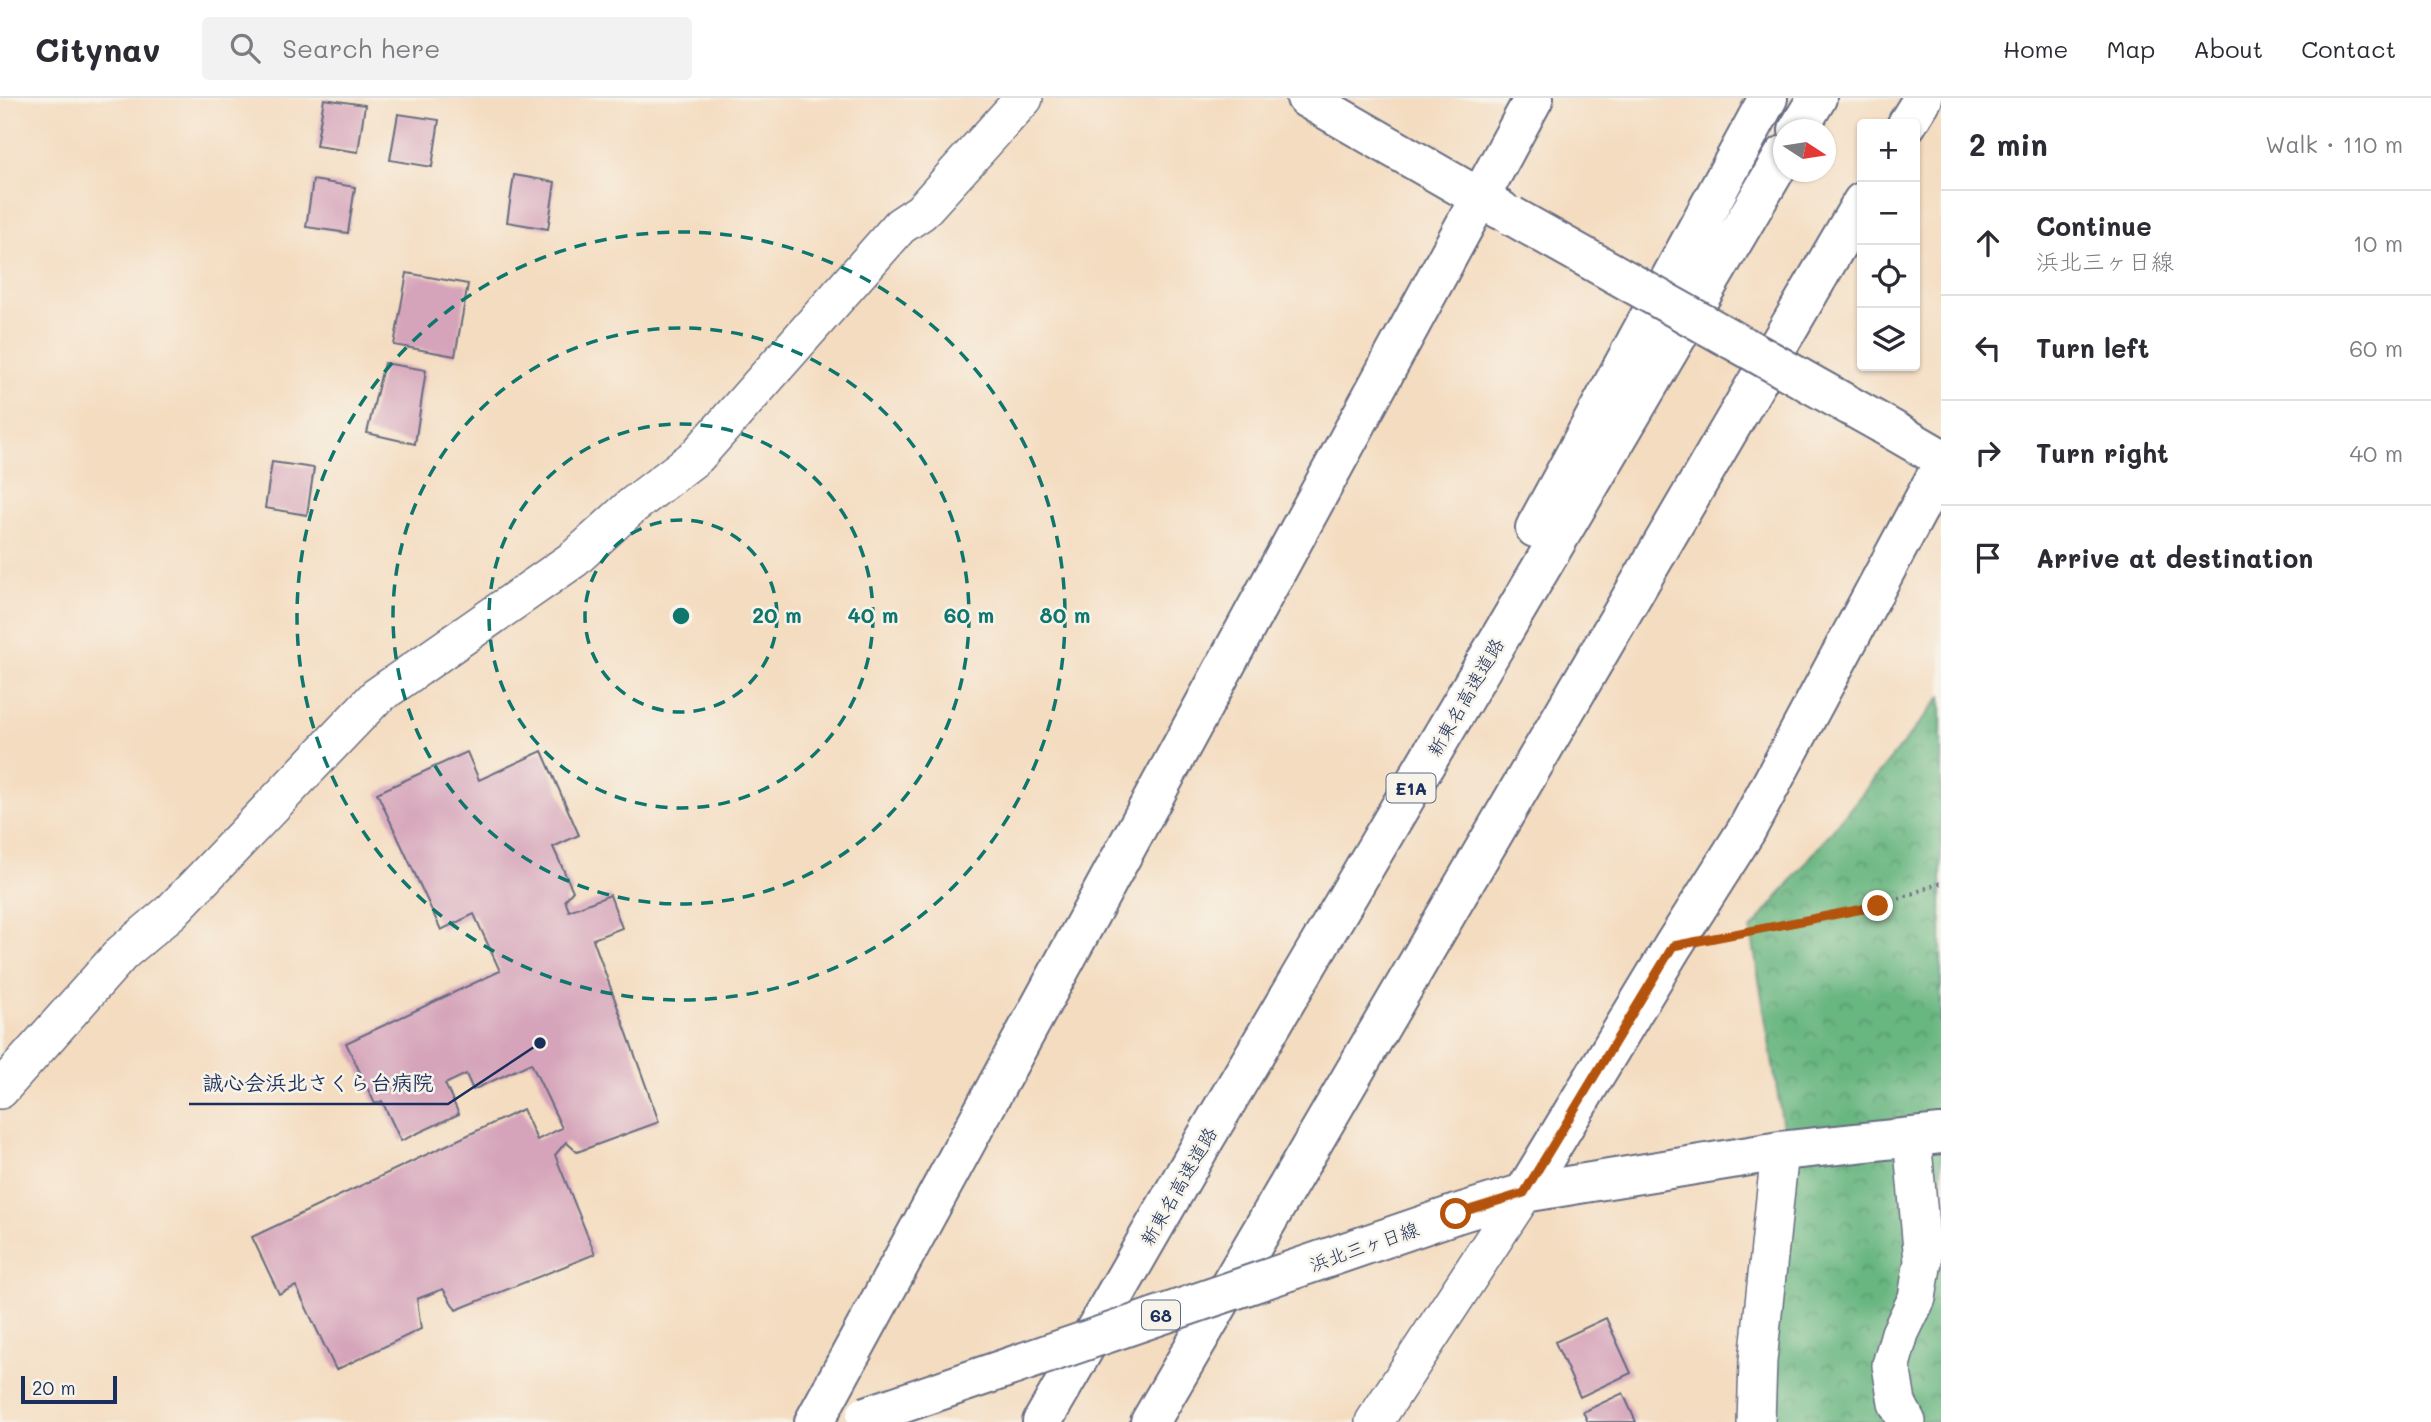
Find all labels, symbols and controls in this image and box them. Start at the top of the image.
search box [202,17,692,80]
text: Citynav [35,27,160,70]
icon: search [226,29,264,67]
text: Search here [282,31,440,65]
text: Home [2003,33,2068,64]
text: Map [2106,33,2155,64]
text: About [2193,33,2263,64]
text: Contact [2301,33,2396,64]
north arrow [1773,119,1836,182]
map controls [1857,119,1920,371]
button: + [1857,119,1920,182]
text: 2 min [1969,124,2048,164]
text: Walk · 110 m [2265,129,2403,159]
button: − [1857,182,1920,245]
text: Continue [2036,209,2152,243]
icon: ahead [1969,224,2007,262]
text: 10 m [2353,228,2403,258]
button: locate [1857,245,1920,308]
text: 浜北三ヶ日線 [2036,246,2174,276]
button: layers [1857,308,1920,371]
icon: left [1969,329,2007,367]
text: Turn left [2036,331,2149,365]
text: 60 m [2349,333,2403,363]
icon: right [1969,434,2007,472]
text: Turn right [2036,436,2169,470]
text: 40 m [2350,438,2403,468]
icon: arrive [1969,539,2007,577]
text: Arrive at destination [2036,541,2313,575]
text: 20 m [752,601,802,628]
text: 40 m [847,601,899,628]
text: 60 m [944,601,994,628]
text: 80 m [1040,601,1090,628]
centre of rings [669,604,693,628]
street label: 新東名高速道路 [1421,633,1509,761]
road number: E1A [1386,774,1436,802]
route end [1862,890,1893,921]
callout: 誠心会浜北さくら台病院 [189,1062,448,1104]
text: 誠心会浜北さくら台病院 [203,1068,434,1095]
street label: 新東名高速道路 [1134,1122,1222,1250]
route start [1440,1198,1471,1229]
street label: 浜北三ヶ日線 [1306,1216,1422,1276]
road number: 68 [1142,1300,1180,1330]
scale bar [21,1373,117,1405]
text: 20 m [32,1375,76,1400]

